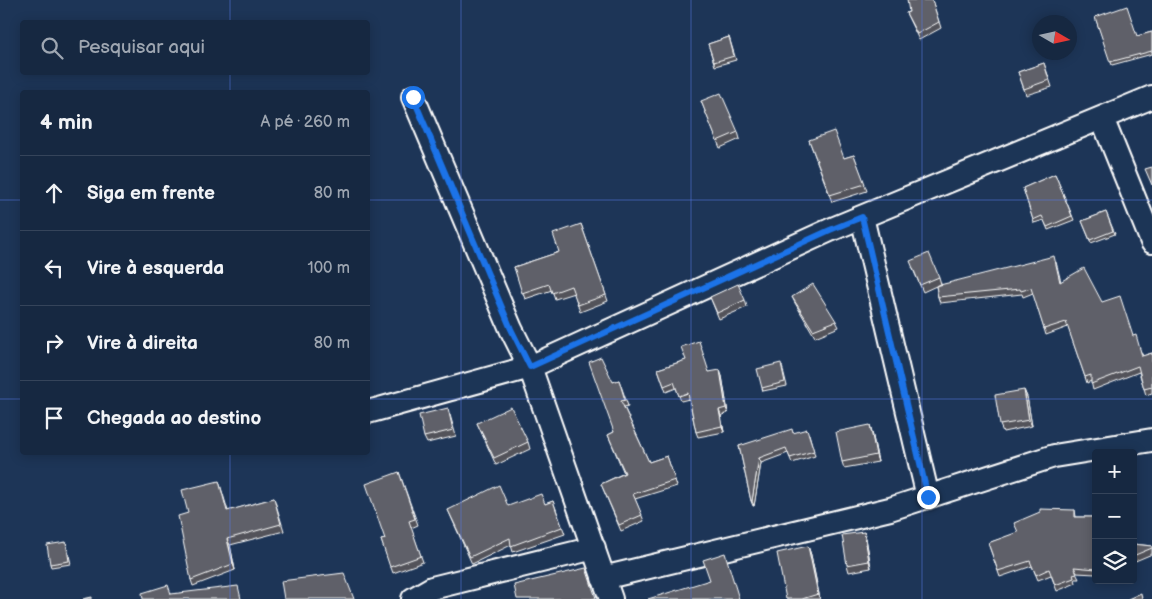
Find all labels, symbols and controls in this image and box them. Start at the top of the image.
north arrow [1032,15,1077,60]
search box [20,20,370,75]
icon: search [38,34,66,62]
text: Pesquisar aqui [78,36,205,59]
route start [402,86,425,109]
text: 4 min [40,110,93,135]
text: A pé · 260 m [260,113,350,132]
icon: ahead [40,179,68,207]
text: Siga em frente [87,182,215,205]
text: 80 m [314,184,350,203]
icon: left [40,254,68,282]
text: Vire à esquerda [87,257,224,280]
text: 100 m [307,259,350,278]
icon: right [40,329,68,357]
text: Vire à direita [87,332,198,355]
text: 80 m [314,334,350,353]
icon: arrive [40,404,68,432]
text: Chegada ao destino [87,407,261,430]
map controls [1092,449,1137,584]
button: + [1092,449,1137,494]
route end [917,486,940,509]
button: − [1092,494,1137,539]
button: layers [1092,539,1137,584]

